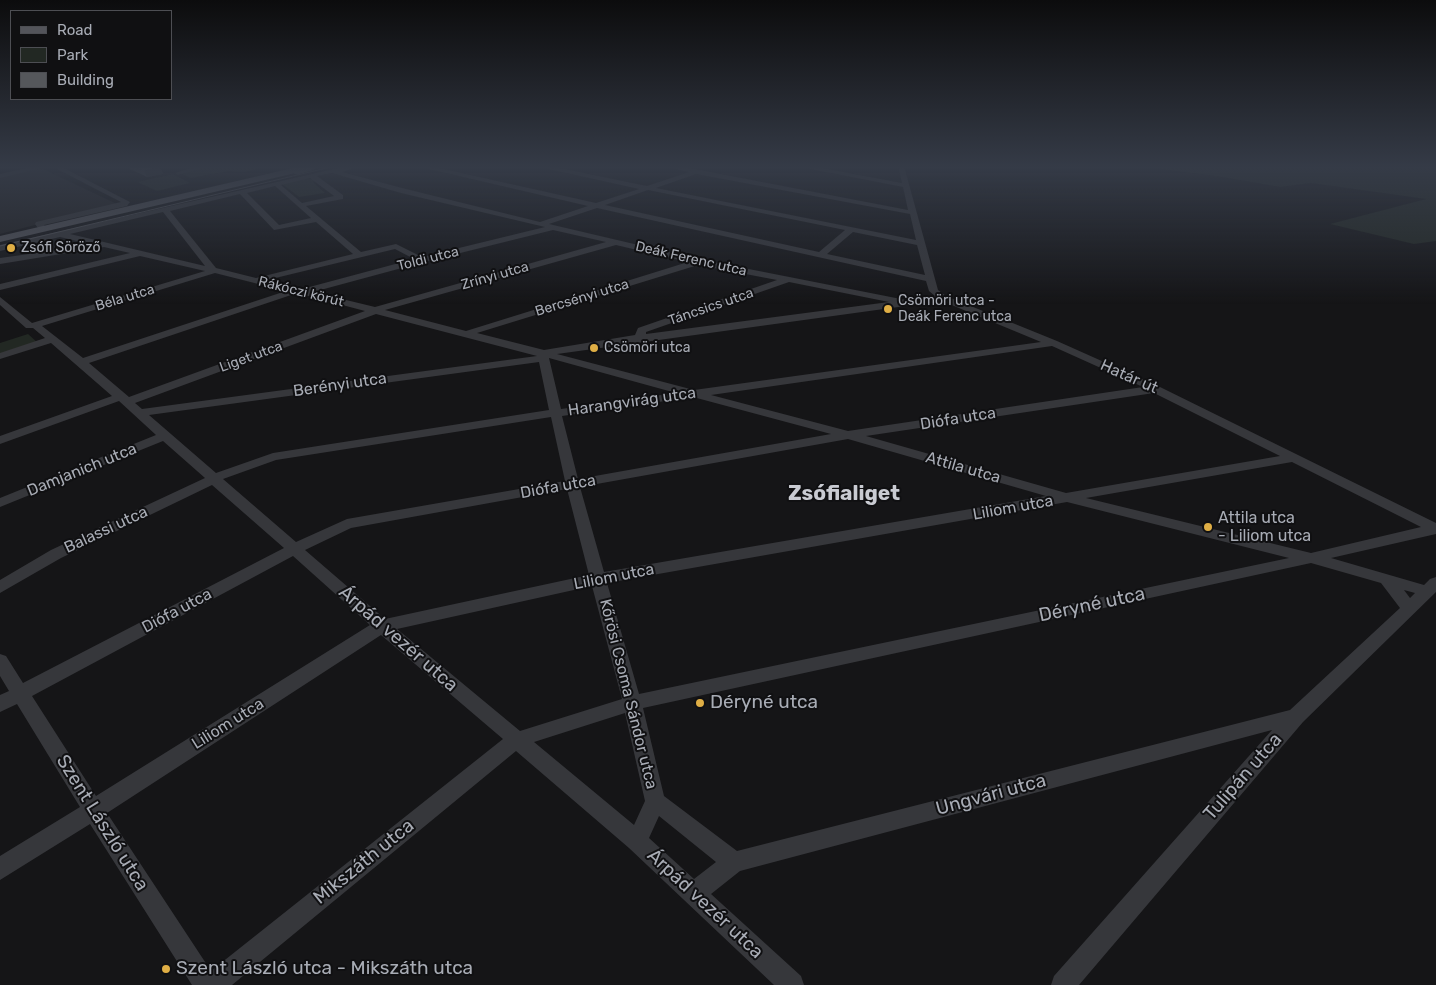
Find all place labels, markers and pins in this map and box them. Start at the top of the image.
place label: Zsófi Söröző [21,240,101,256]
marker: Zsófi Söröző [5,242,17,254]
place label: Csömöri utca - Deák Ferenc utca [898,293,1012,326]
marker: Csömöri utca - Deák Ferenc utca [882,303,894,315]
place label: Csömöri utca [604,340,690,356]
marker: Csömöri utca [588,342,600,354]
place label: Attila utca - Liliom utca [1218,508,1311,546]
marker: Attila utca - Liliom utca [1202,521,1214,533]
place label: Déryné utca [710,692,818,714]
marker: Déryné utca [694,697,706,709]
place label: Szent László utca - Mikszáth utca [176,958,473,980]
marker: Szent László utca - Mikszáth utca [160,963,172,975]

